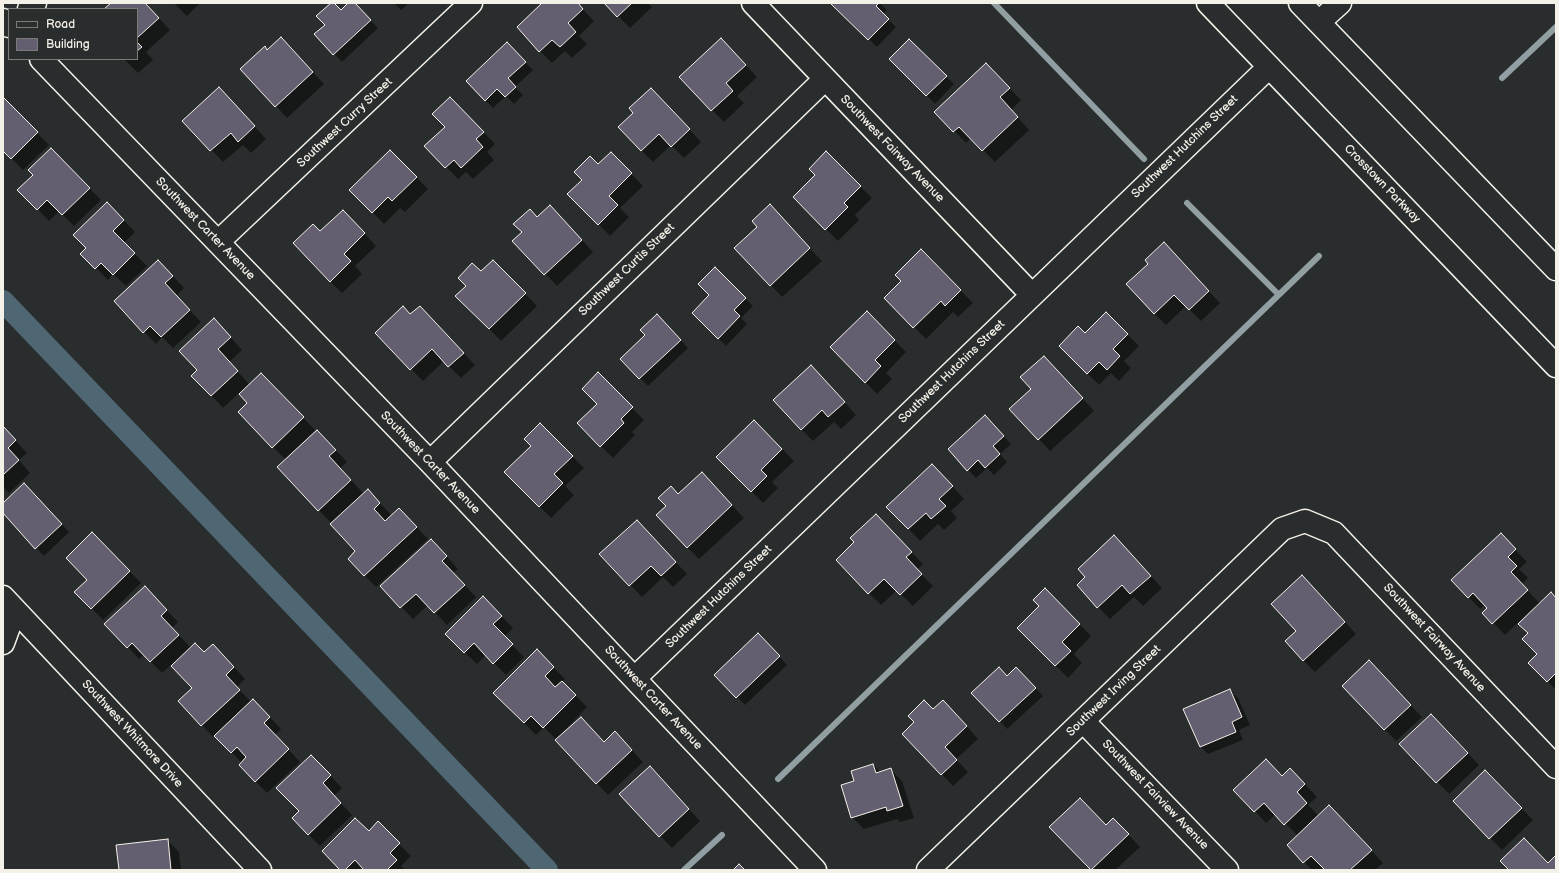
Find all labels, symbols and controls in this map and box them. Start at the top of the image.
legend [8,8,138,60]
text: Road [46,17,75,32]
text: Building [46,37,90,52]
street label: Southwest Curry Street [294,75,396,171]
street label: Southwest Fairway Avenue [837,92,947,206]
street label: Southwest Hutchins Street [1129,92,1241,202]
street label: Crosstown Parkway [1341,142,1423,226]
street label: Southwest Carter Avenue [152,175,258,283]
street label: Southwest Curtis Street [576,221,678,319]
street label: Southwest Hutchins Street [896,317,1008,427]
street label: Southwest Carter Avenue [377,409,483,517]
street label: Southwest Hutchins Street [663,542,775,652]
street label: Southwest Fairway Avenue [1380,581,1488,695]
street label: Southwest Irving Street [1064,642,1164,740]
street label: Southwest Carter Avenue [601,643,705,753]
street label: Southwest Whitmore Drive [78,677,186,791]
street label: Southwest Fairview Avenue [1099,737,1211,853]

